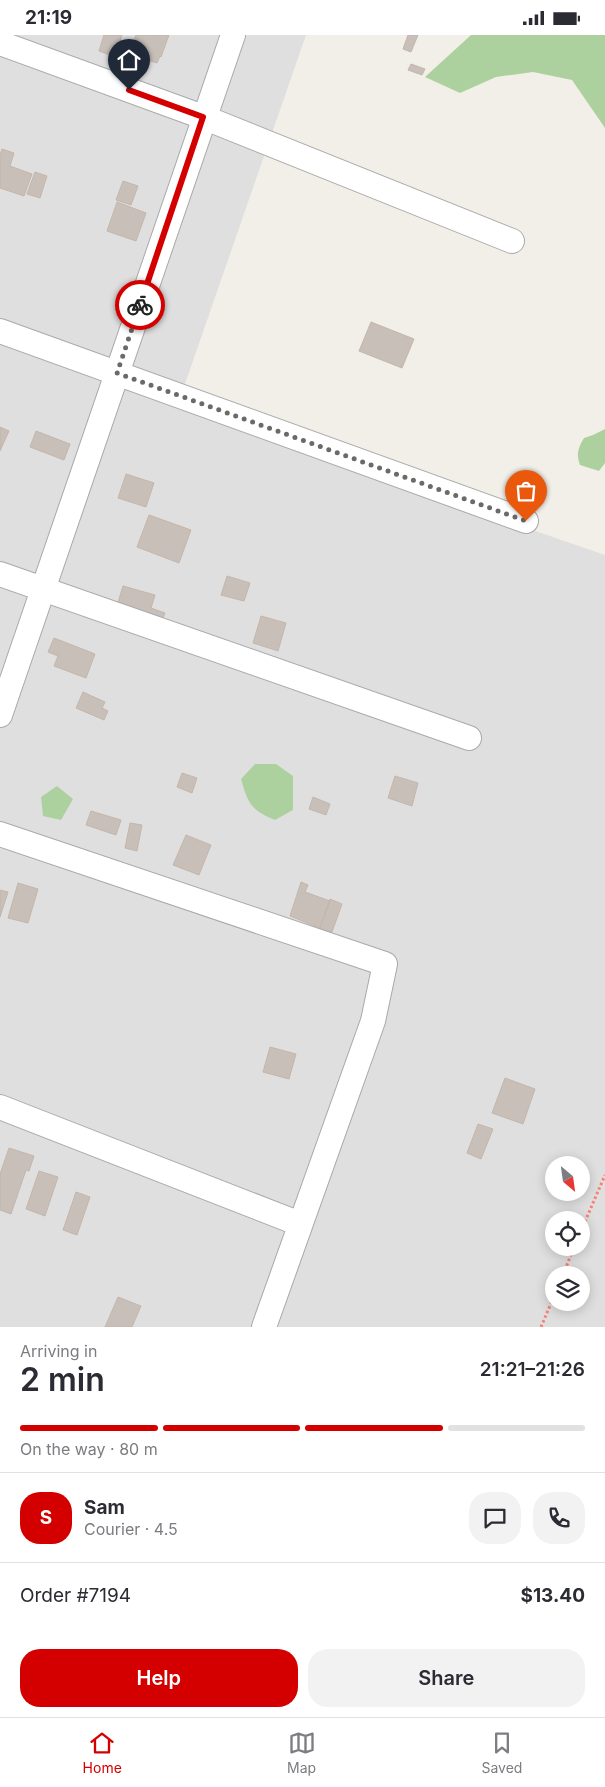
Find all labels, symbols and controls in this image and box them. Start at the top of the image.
text: 21:19 [25,6,72,29]
pin [108,39,150,90]
icon: home [115,46,143,74]
courier [115,280,165,330]
icon: bike [126,291,154,319]
pin [505,470,547,521]
icon: bag [512,477,540,505]
north arrow [545,1156,590,1201]
map controls [545,1156,590,1311]
button: locate [545,1211,590,1256]
button: layers [545,1266,590,1311]
text: Arriving in [20,1341,97,1361]
text: 21:21–21:26 [480,1358,585,1381]
text: 2 min [20,1360,105,1399]
text: On the way · 80 m [20,1439,158,1459]
button: chat [469,1492,521,1544]
button: phone [533,1492,585,1544]
text: Sam [84,1496,125,1519]
text: S [40,1506,52,1529]
text: Courier · 4.5 [84,1519,178,1539]
text: Order #7194 [20,1584,131,1607]
text: $13.40 [520,1584,585,1607]
button: Help [20,1649,298,1707]
button: Share [308,1649,585,1707]
tab: Home [83,1729,122,1776]
tab: Map [287,1729,316,1776]
tab: Saved [481,1729,522,1776]

